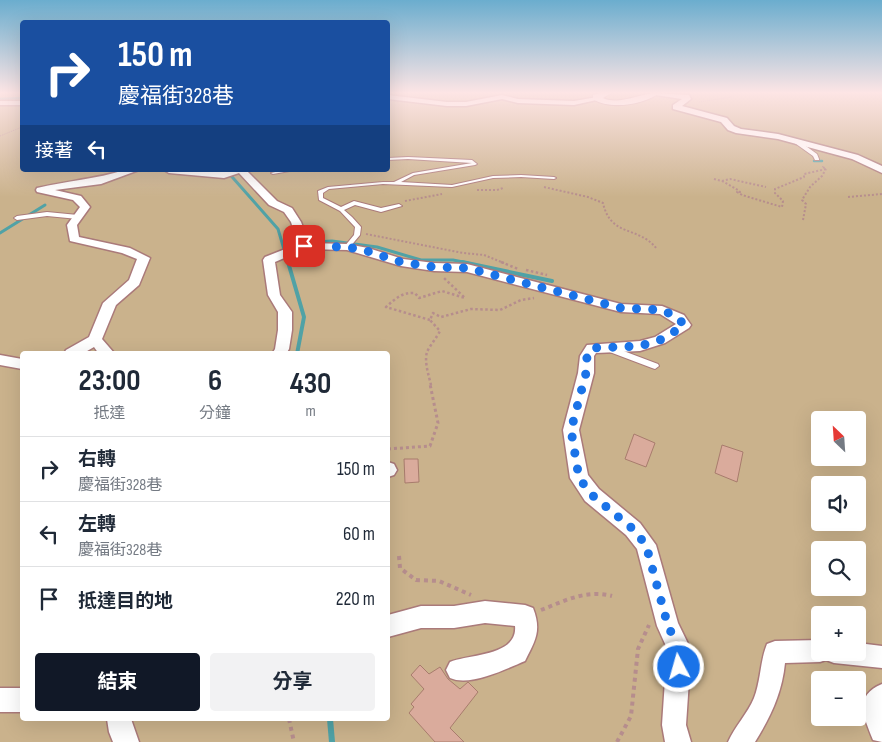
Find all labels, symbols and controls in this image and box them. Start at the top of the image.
text: 150 m [118,34,192,77]
icon: right [35,40,100,105]
text: 慶福街328巷 [118,83,234,110]
icon: left [83,135,111,163]
text: 接著 [35,140,73,163]
pin [283,225,325,267]
icon: arrive [290,232,318,260]
text: 23:00 [79,363,140,399]
text: 6 [208,363,222,399]
text: 430 [290,366,331,402]
text: m [305,402,316,421]
text: 抵達 [94,404,126,423]
text: 分鐘 [199,404,231,423]
north arrow [811,411,866,466]
map controls [811,411,866,726]
text: 右轉 [78,448,116,471]
icon: right [35,455,63,483]
text: 150 m [337,458,375,481]
text: 慶福街328巷 [78,476,162,495]
button: sound [811,476,866,531]
text: 左轉 [78,513,116,536]
icon: left [35,520,63,548]
text: 60 m [343,523,375,546]
text: 慶福街328巷 [78,541,162,560]
button: search [811,541,866,596]
icon: arrive [35,585,63,613]
text: 220 m [336,588,375,611]
text: 抵達目的地 [78,590,173,613]
button: + [811,606,866,661]
position arrow [652,640,704,692]
button: 結束 [35,653,200,711]
button: 分享 [210,653,375,711]
button: − [811,671,866,726]

